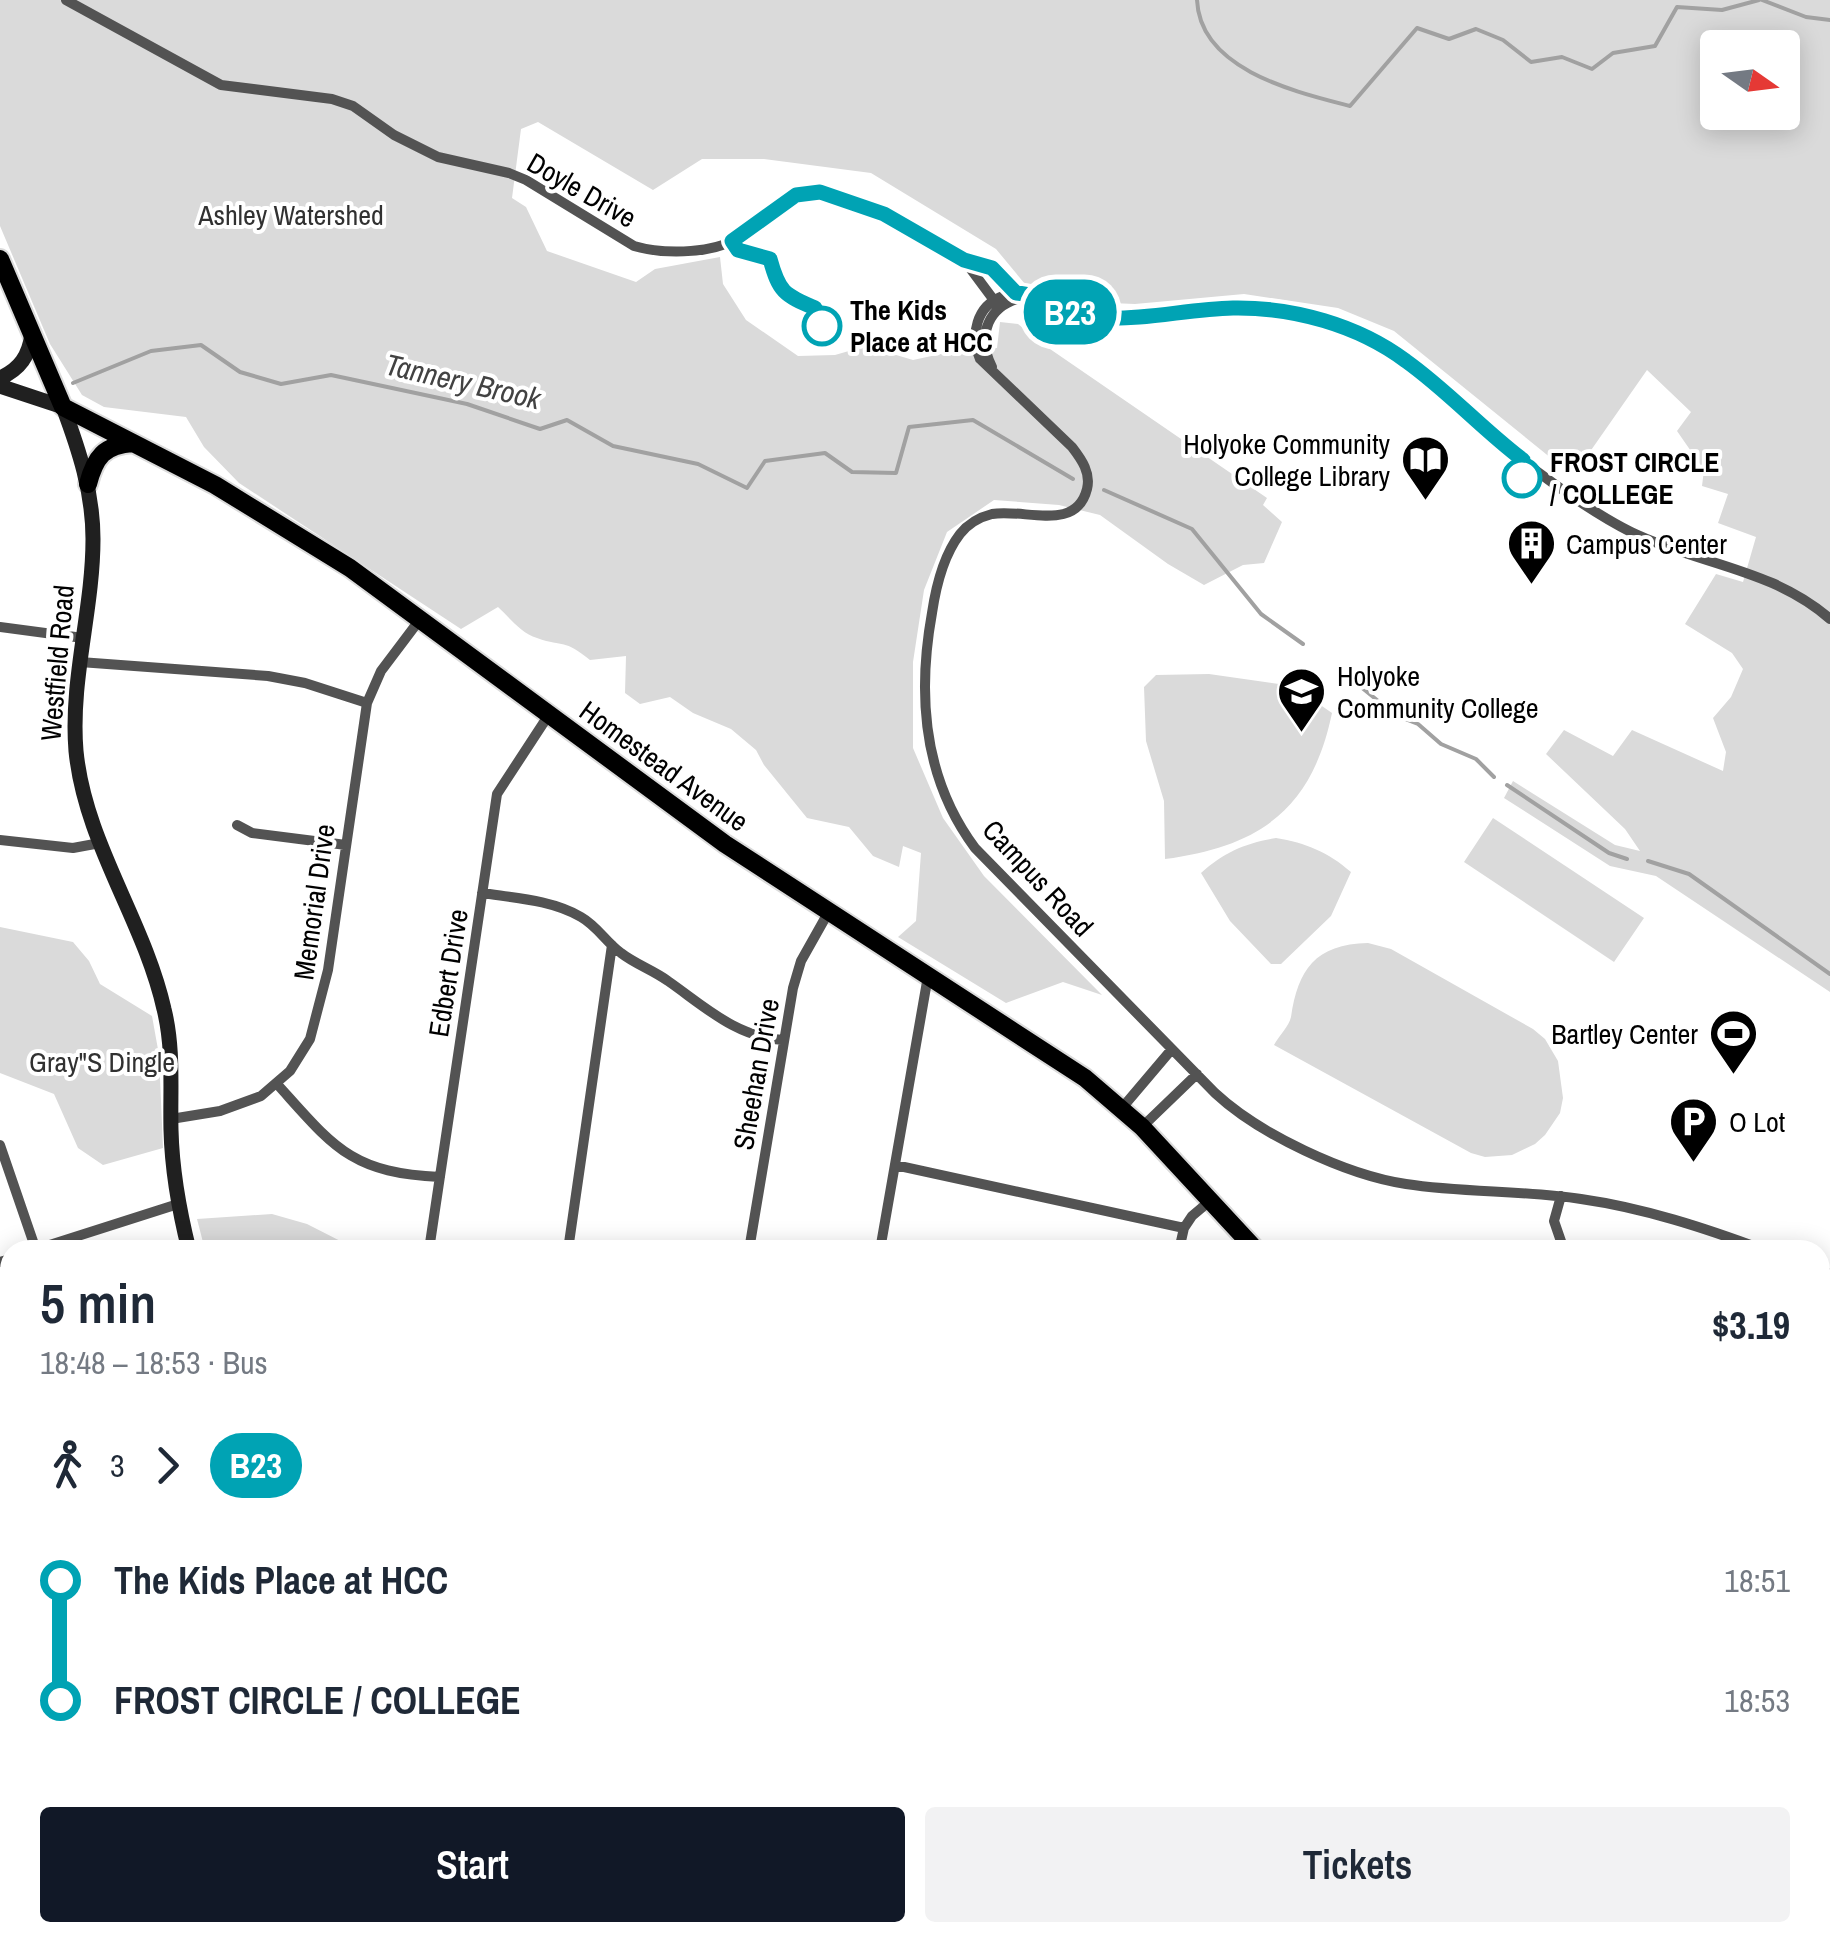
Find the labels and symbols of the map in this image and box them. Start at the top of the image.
north arrow [1700,30,1800,130]
street label: Doyle Drive [521,144,643,236]
park label: Ashley Watershed [197,196,384,234]
line badge: B23 [1012,280,1128,344]
place label: The Kids Place at HCC [850,291,993,361]
marker: The Kids Place at HCC [803,307,841,345]
water label: Tannery Brook [382,344,546,419]
place label: Holyoke Community College Library [1183,425,1391,495]
library icon: Holyoke Community College Library [1399,434,1451,502]
place label: FROST CIRCLE / COLLEGE [1550,443,1720,513]
marker: FROST CIRCLE / COLLEGE [1503,459,1541,497]
building icon: Campus Center [1505,518,1557,586]
place label: Campus Center [1566,525,1727,563]
street label: Westfield Road [31,583,83,743]
place label: Holyoke Community College [1337,657,1539,727]
school or university icon: Holyoke Community College [1276,666,1328,734]
street label: Homestead Avenue [572,692,756,840]
street label: Campus Road [974,811,1102,945]
street label: Memorial Drive [284,822,344,982]
street label: Edbert Drive [419,906,477,1040]
street label: Sheehan Drive [724,995,788,1153]
sports icon: Bartley Center [1707,1008,1759,1076]
place label: Bartley Center [1551,1015,1698,1053]
park label: Gray"S Dingle [29,1043,175,1081]
parking icon: O Lot [1668,1096,1720,1164]
place label: O Lot [1729,1103,1785,1141]

